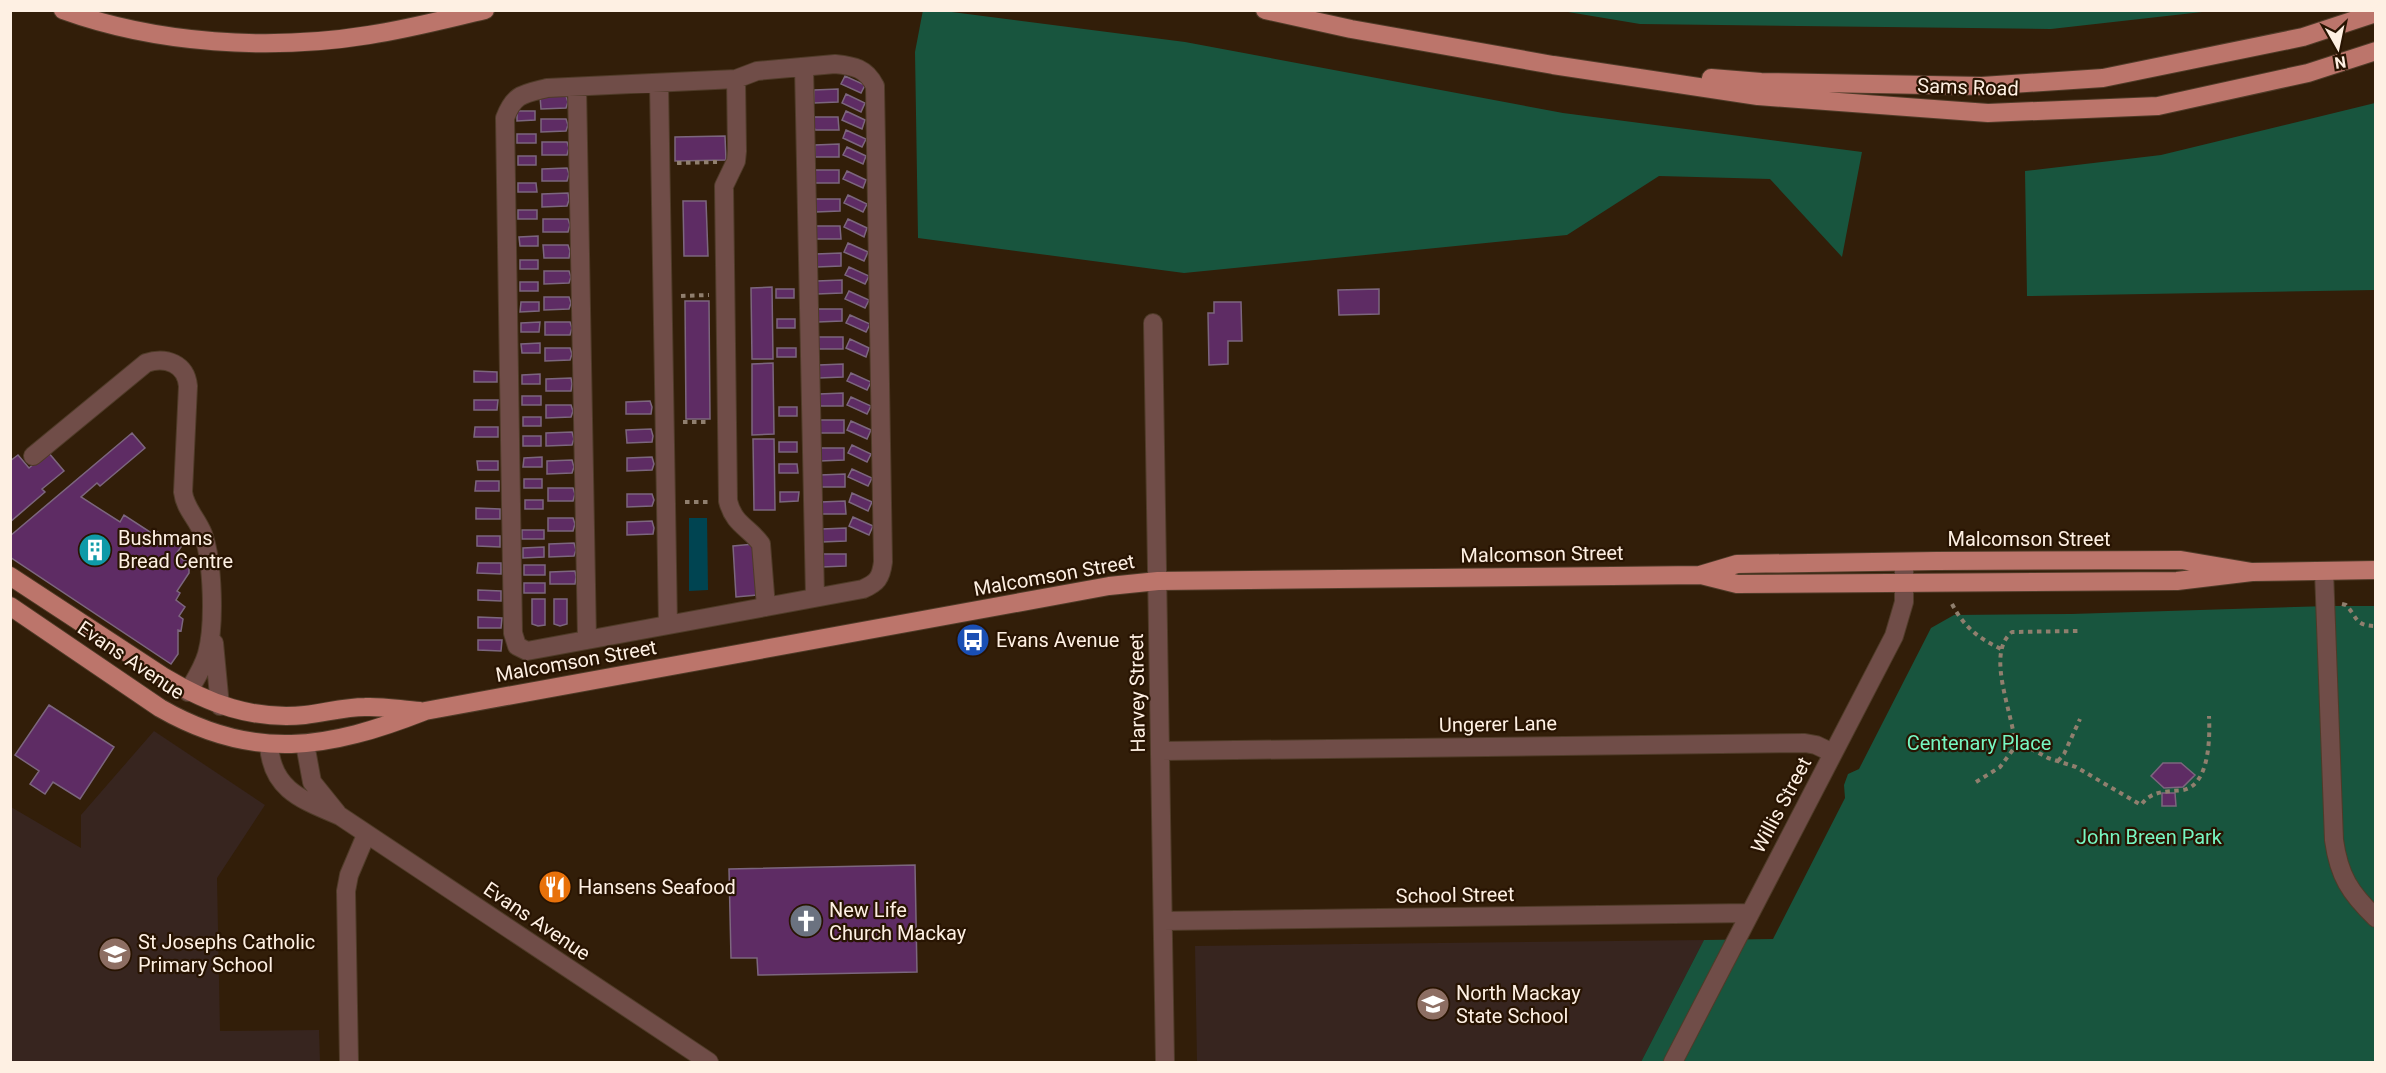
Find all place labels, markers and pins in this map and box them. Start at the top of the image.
place label: Bushmans Bread Centre [118,526,233,573]
building icon: Bushmans Bread Centre [77,532,113,568]
bus stop icon: Evans Avenue [955,622,991,658]
place label: Evans Avenue [996,628,1119,652]
restaurant icon: Hansens Seafood [537,869,573,905]
place label: Hansens Seafood [578,875,736,899]
place label: New Life Church Mackay [829,898,967,945]
church icon: New Life Church Mackay [788,903,824,939]
place label: St Josephs Catholic Primary School [138,930,315,977]
school or university icon: St Josephs Catholic Primary School [97,936,133,972]
place label: North Mackay State School [1456,981,1581,1028]
school or university icon: North Mackay State School [1415,986,1451,1022]

